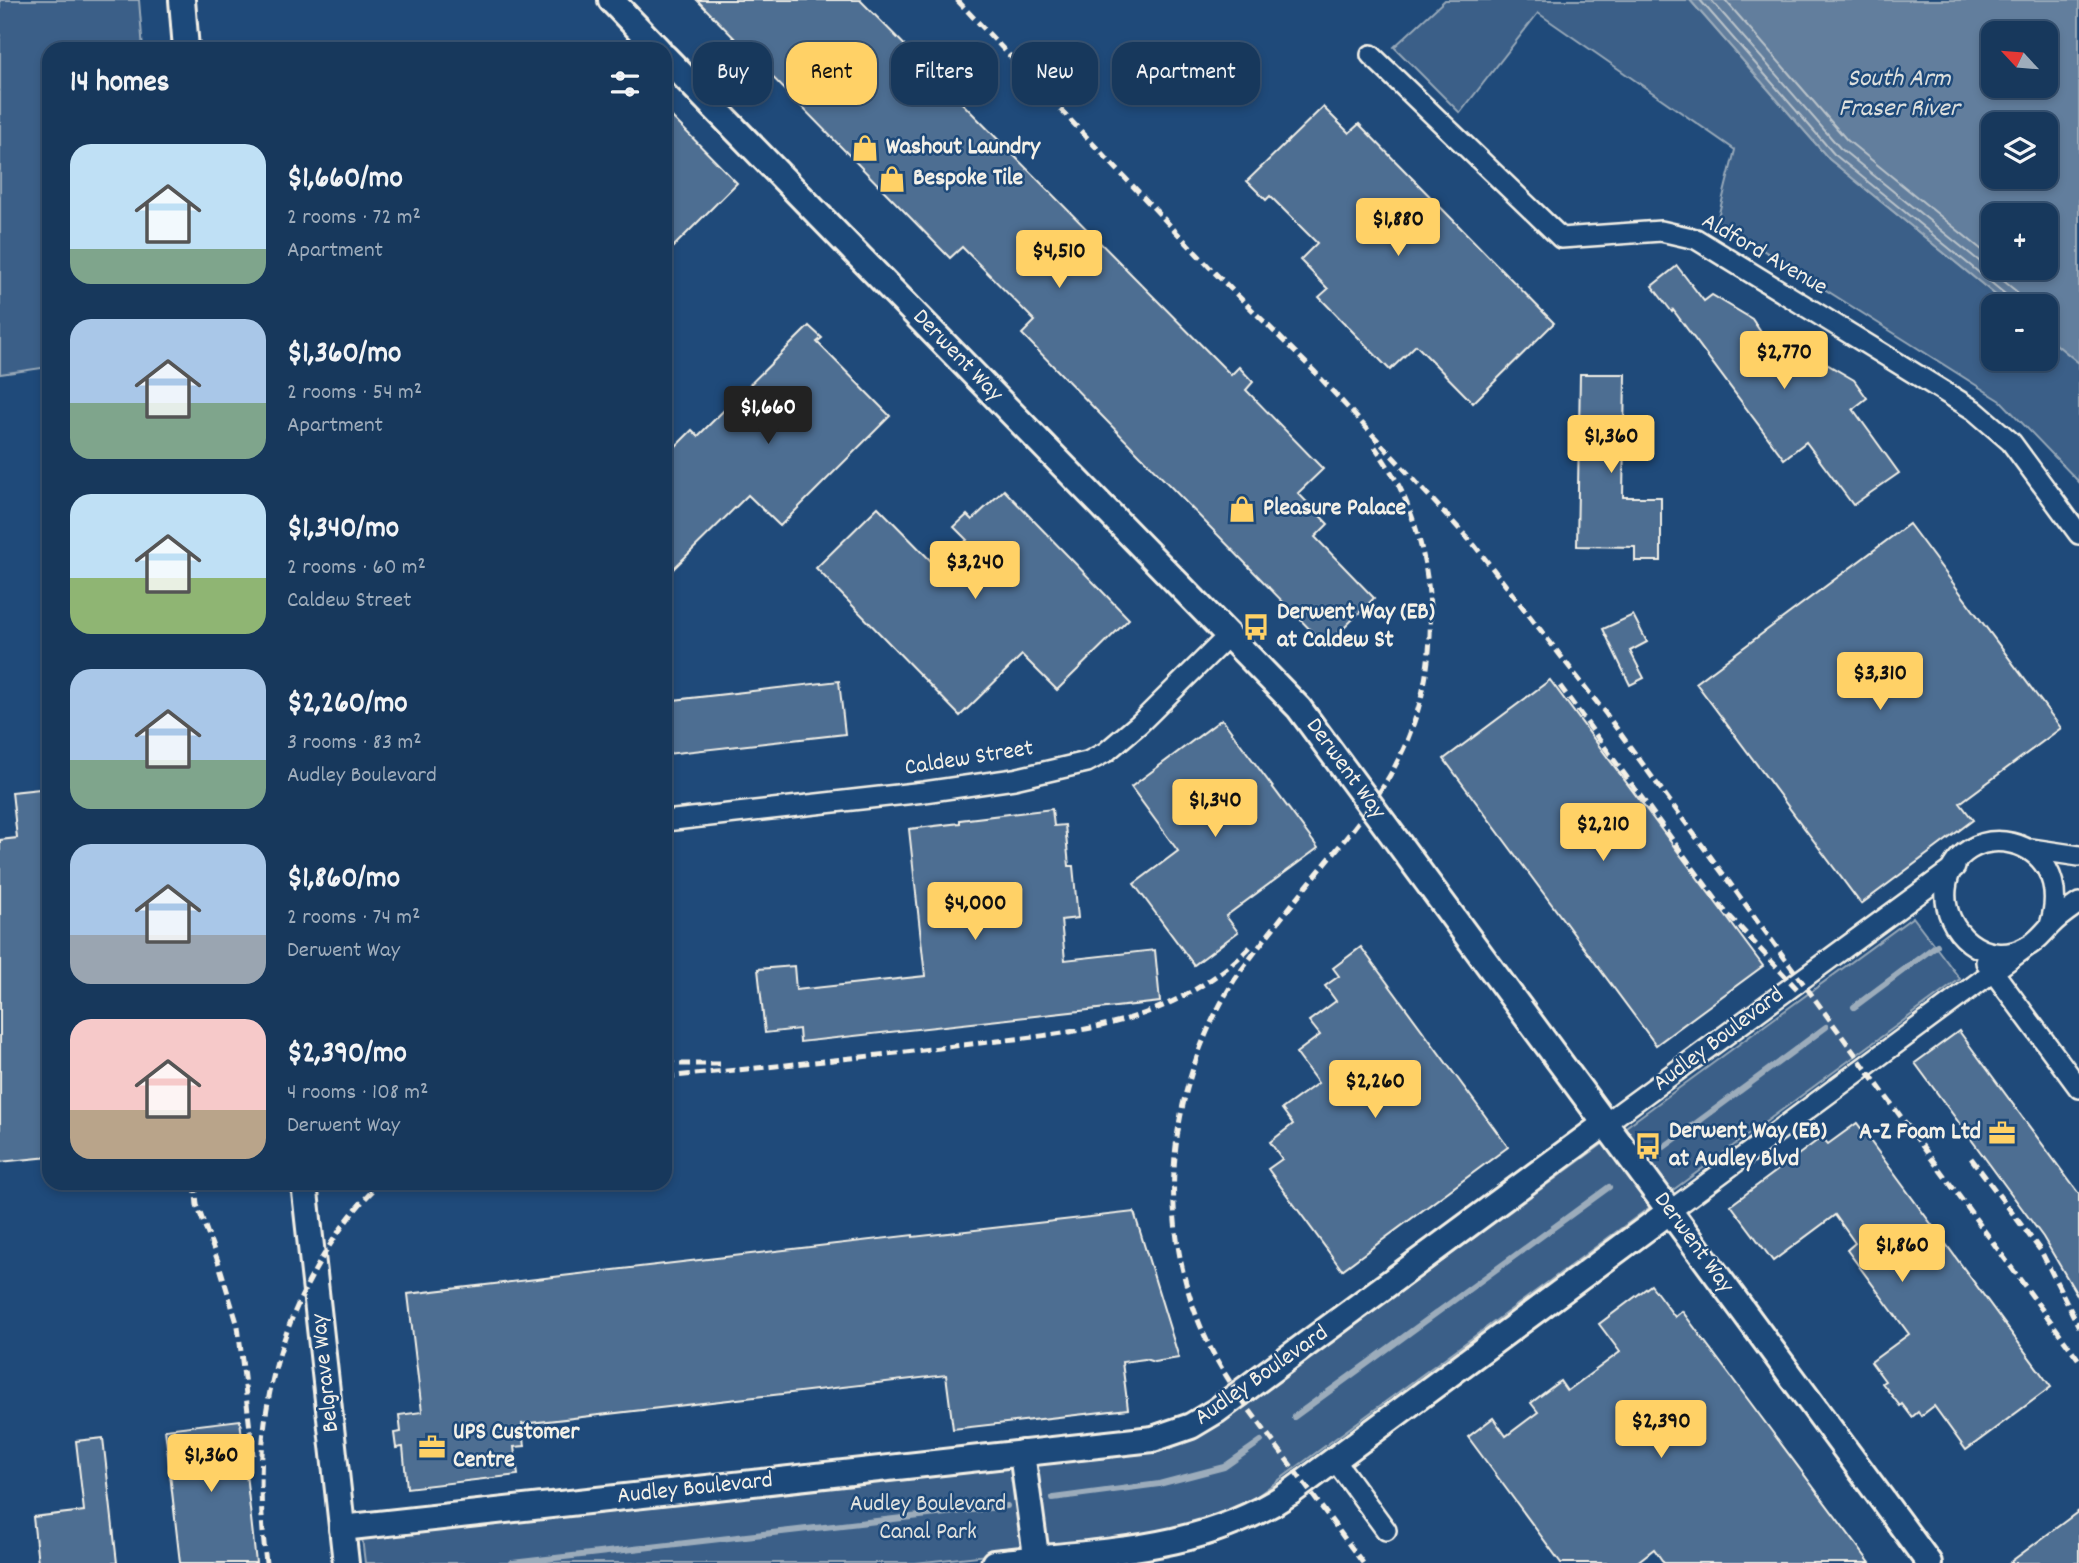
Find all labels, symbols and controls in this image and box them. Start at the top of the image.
north arrow [1981,21,2058,98]
map controls [1981,21,2058,371]
chip: Buy [693,42,772,105]
chip: Rent [786,42,877,105]
chip: Filters [891,42,998,105]
chip: New [1012,42,1098,105]
chip: Apartment [1112,42,1260,105]
water label: South Arm Fraser River [1839,61,1963,128]
text: 14 homes [70,63,169,106]
icon: filters [606,65,644,103]
button: layers [1981,112,2058,189]
place label: Washout Laundry [886,131,1041,165]
shop icon: Washout Laundry [850,133,880,163]
text: $1,660/mo [287,159,403,202]
place label: Bespoke Tile [913,162,1023,196]
shop icon: Bespoke Tile [877,164,907,194]
icon: home [126,172,210,256]
pin: $1,880 [1341,198,1455,258]
text: 2 rooms · 72 m² [287,202,421,235]
button: + [1981,203,2058,280]
text: $1,880 [1372,204,1424,237]
street label: Aldford Avenue [1695,205,1833,305]
pin: $4,510 [1002,230,1116,290]
text: Apartment [287,235,383,268]
text: $4,510 [1032,236,1086,269]
button: − [1981,294,2058,371]
street label: Derwent Way [904,302,1011,411]
pin: $2,770 [1727,332,1841,391]
text: $1,360/mo [287,334,401,377]
text: $2,770 [1756,337,1812,370]
icon: home [126,347,210,431]
text: 2 rooms · 54 m² [287,377,422,410]
pin: $1,660 [711,386,825,446]
text: $1,660 [740,392,796,425]
text: Apartment [287,410,383,443]
pin: $1,360 [1554,416,1668,475]
text: $1,360 [1583,421,1639,454]
place label: Pleasure Palace [1263,492,1407,526]
shop icon: Pleasure Palace [1227,494,1257,524]
text: $1,340/mo [287,509,399,552]
icon: home [126,522,210,606]
pin: $3,240 [918,542,1032,601]
text: $3,240 [946,547,1004,580]
text: 2 rooms · 60 m² [287,552,426,585]
text: Caldew Street [287,585,412,618]
place label: Derwent Way (EB) at Caldew St [1277,596,1435,658]
bus stop icon: Derwent Way (EB) at Caldew St [1241,612,1271,642]
pin: $3,310 [1823,652,1937,712]
text: $3,310 [1853,658,1907,691]
text: $2,260/mo [287,684,408,727]
icon: home [126,697,210,781]
street label: Derwent Way [1297,711,1394,828]
text: 3 rooms · 83 m² [287,727,422,760]
street label: Caldew Street [902,732,1036,786]
text: Audley Boulevard [287,760,437,793]
pin: $1,340 [1158,780,1272,839]
text: $1,340 [1188,785,1242,818]
pin: $2,210 [1546,804,1660,863]
text: $2,210 [1576,809,1630,842]
text: $1,860/mo [287,859,400,902]
icon: home [126,872,210,956]
pin: $4,000 [918,883,1032,942]
text: $4,000 [943,888,1007,921]
text: 2 rooms · 74 m² [287,902,420,935]
text: Derwent Way [287,935,400,968]
street label: Audley Boulevard [1646,979,1792,1101]
text: $2,390/mo [287,1034,407,1077]
icon: home [126,1047,210,1131]
pin: $2,260 [1318,1060,1432,1120]
text: $2,260 [1345,1066,1405,1099]
text: 4 rooms · 108 m² [287,1077,428,1110]
text: Derwent Way [287,1110,400,1143]
place label: Derwent Way (EB) at Audley Blvd [1669,1115,1827,1177]
place label: A-Z Foam Ltd [1859,1116,1981,1150]
office icon: A-Z Foam Ltd [1987,1118,2017,1148]
bus stop icon: Derwent Way (EB) at Audley Blvd [1633,1131,1663,1161]
street label: Derwent Way [1645,1185,1742,1302]
pin: $1,860 [1845,1224,1959,1284]
text: $1,860 [1875,1230,1929,1263]
street label: Belgrave Way [303,1311,349,1434]
street label: Audley Boulevard [1188,1317,1336,1435]
pin: $2,390 [1604,1400,1718,1460]
text: $2,390 [1631,1406,1691,1439]
place label: UPS Customer Centre [453,1416,580,1478]
office icon: UPS Customer Centre [417,1432,447,1462]
pin: $1,360 [154,1434,268,1494]
text: $1,360 [183,1440,239,1473]
street label: Audley Boulevard [616,1464,774,1514]
park label: Audley Boulevard Canal Park [850,1488,1006,1550]

